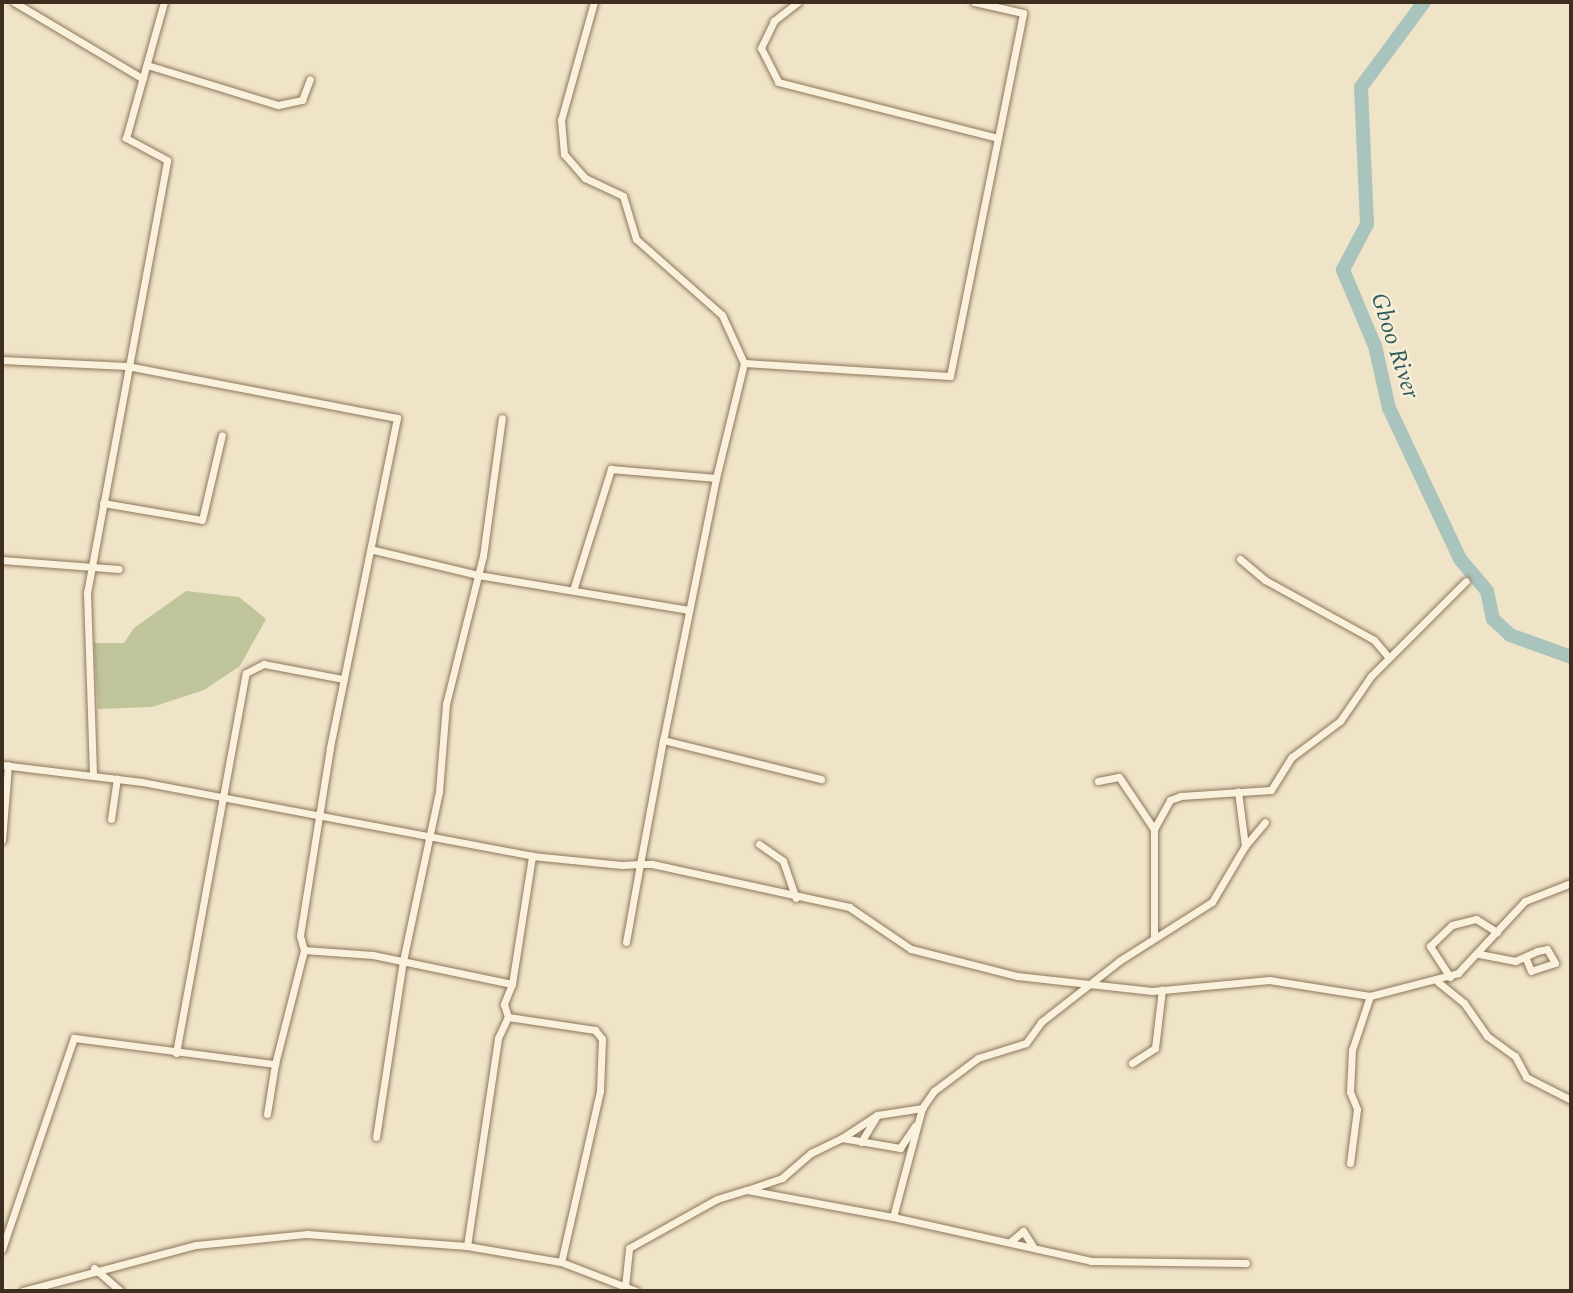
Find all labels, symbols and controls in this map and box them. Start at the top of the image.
water label: Gboo River [1363,289,1425,403]

